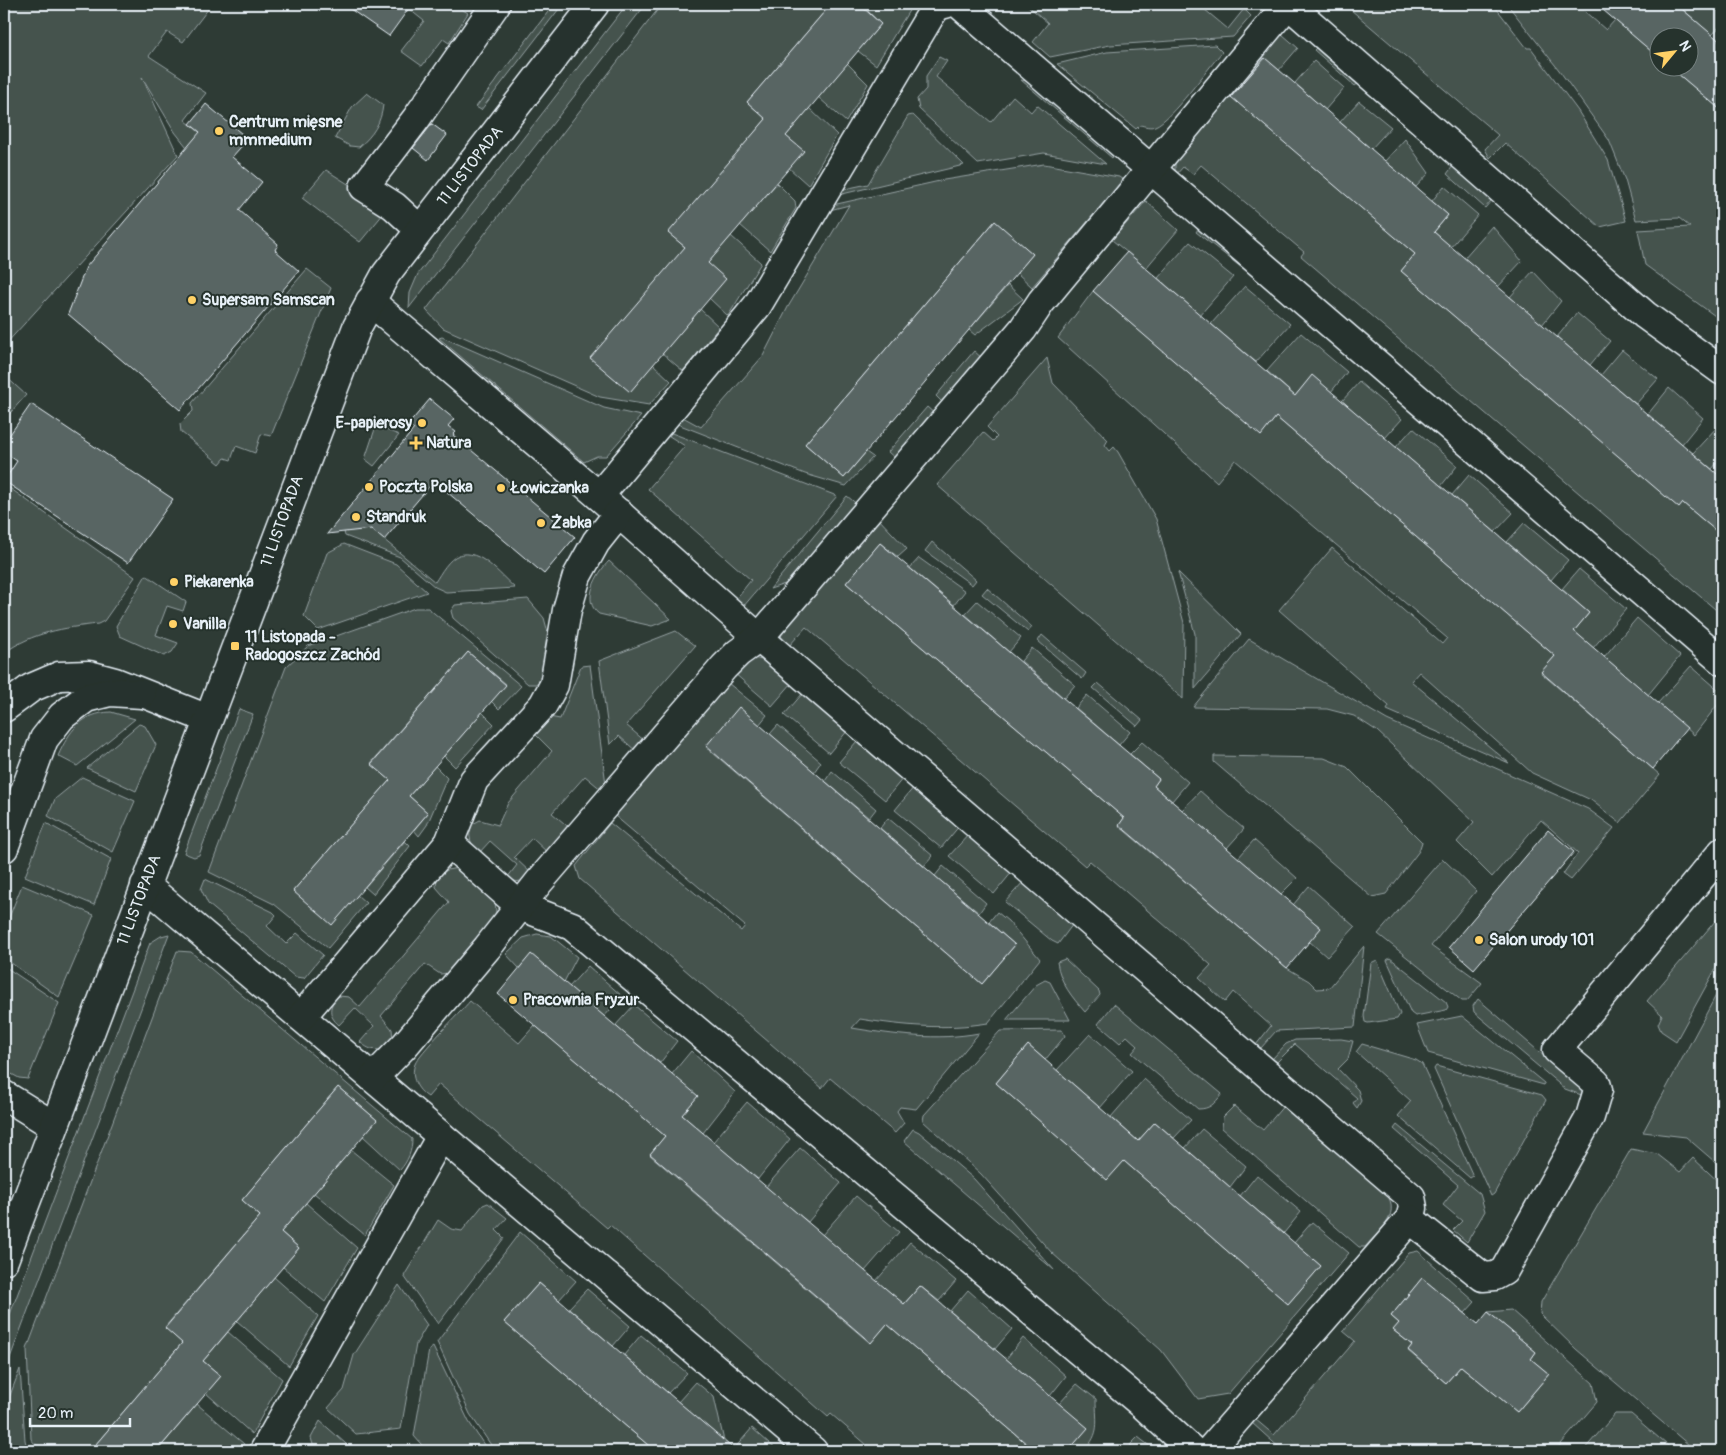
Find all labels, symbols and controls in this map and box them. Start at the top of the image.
north arrow [1648,28,1698,78]
text: N [1675,38,1695,54]
place label: Centrum mięsne mmmedium [229,112,344,150]
street label: 11 LISTOPADA [433,122,507,210]
marker: Centrum mięsne mmmedium [213,125,225,137]
place label: Supersam Samscan [202,290,335,310]
marker: Supersam Samscan [186,294,198,306]
place label: E-papierosy [336,413,412,433]
marker: E-papierosy [416,417,428,429]
place label: Natura [426,433,472,453]
marker: Natura [410,437,422,449]
street label: 11 LISTOPADA [256,473,308,569]
place label: Poczta Polska [379,477,473,497]
place label: Łowiczanka [509,478,589,498]
marker: Poczta Polska [363,481,375,493]
marker: Łowiczanka [495,482,507,494]
place label: Standruk [366,507,426,527]
marker: Standruk [350,511,362,523]
place label: Żabka [551,513,592,533]
marker: Żabka [535,517,547,529]
place label: Piekarenka [184,572,254,592]
marker: Piekarenka [168,576,180,588]
place label: Vanilla [183,614,227,634]
marker: Vanilla [167,618,179,630]
place label: 11 Listopada - Radogoszcz Zachód [245,627,381,665]
marker: 11 Listopada - Radogoszcz Zachód [229,640,241,652]
street label: 11 LISTOPADA [113,852,165,948]
place label: Salon urody 101 [1489,930,1594,950]
marker: Salon urody 101 [1473,934,1485,946]
place label: Pracownia Fryzur [523,990,639,1010]
marker: Pracownia Fryzur [507,994,519,1006]
scale bar [30,1395,130,1427]
text: 20 m [38,1404,73,1423]

